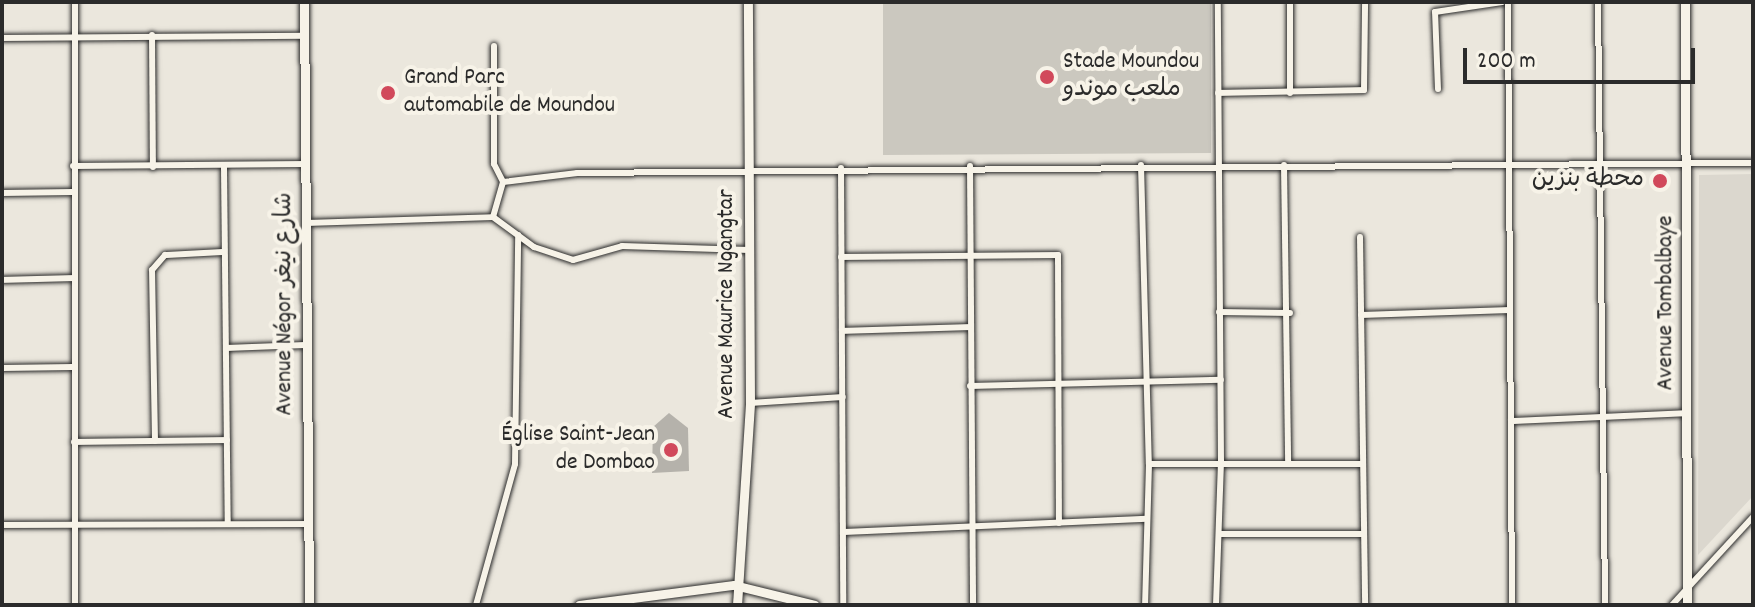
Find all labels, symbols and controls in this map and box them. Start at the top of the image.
scale bar [1467,32,1699,82]
text: 200 m [1477,45,1536,79]
place label: Stade Moundou ملعب موندو [1063,49,1199,105]
place label: Grand Parc automabile de Moundou [404,65,615,121]
marker: Stade Moundou ملعب موندو [1038,68,1056,86]
marker: Grand Parc automabile de Moundou [379,84,397,102]
place label: محطة بنزين [1532,167,1644,195]
marker: محطة بنزين [1651,172,1669,190]
street label: Avenue Maurice Ngangtar [714,189,742,419]
street label: Avenue Négor شارع نيغر [272,192,300,416]
street label: Avenue Tombalbaye [1653,215,1681,391]
place label: Église Saint-Jean de Dombao [501,422,655,478]
marker: Église Saint-Jean de Dombao [662,441,680,459]

